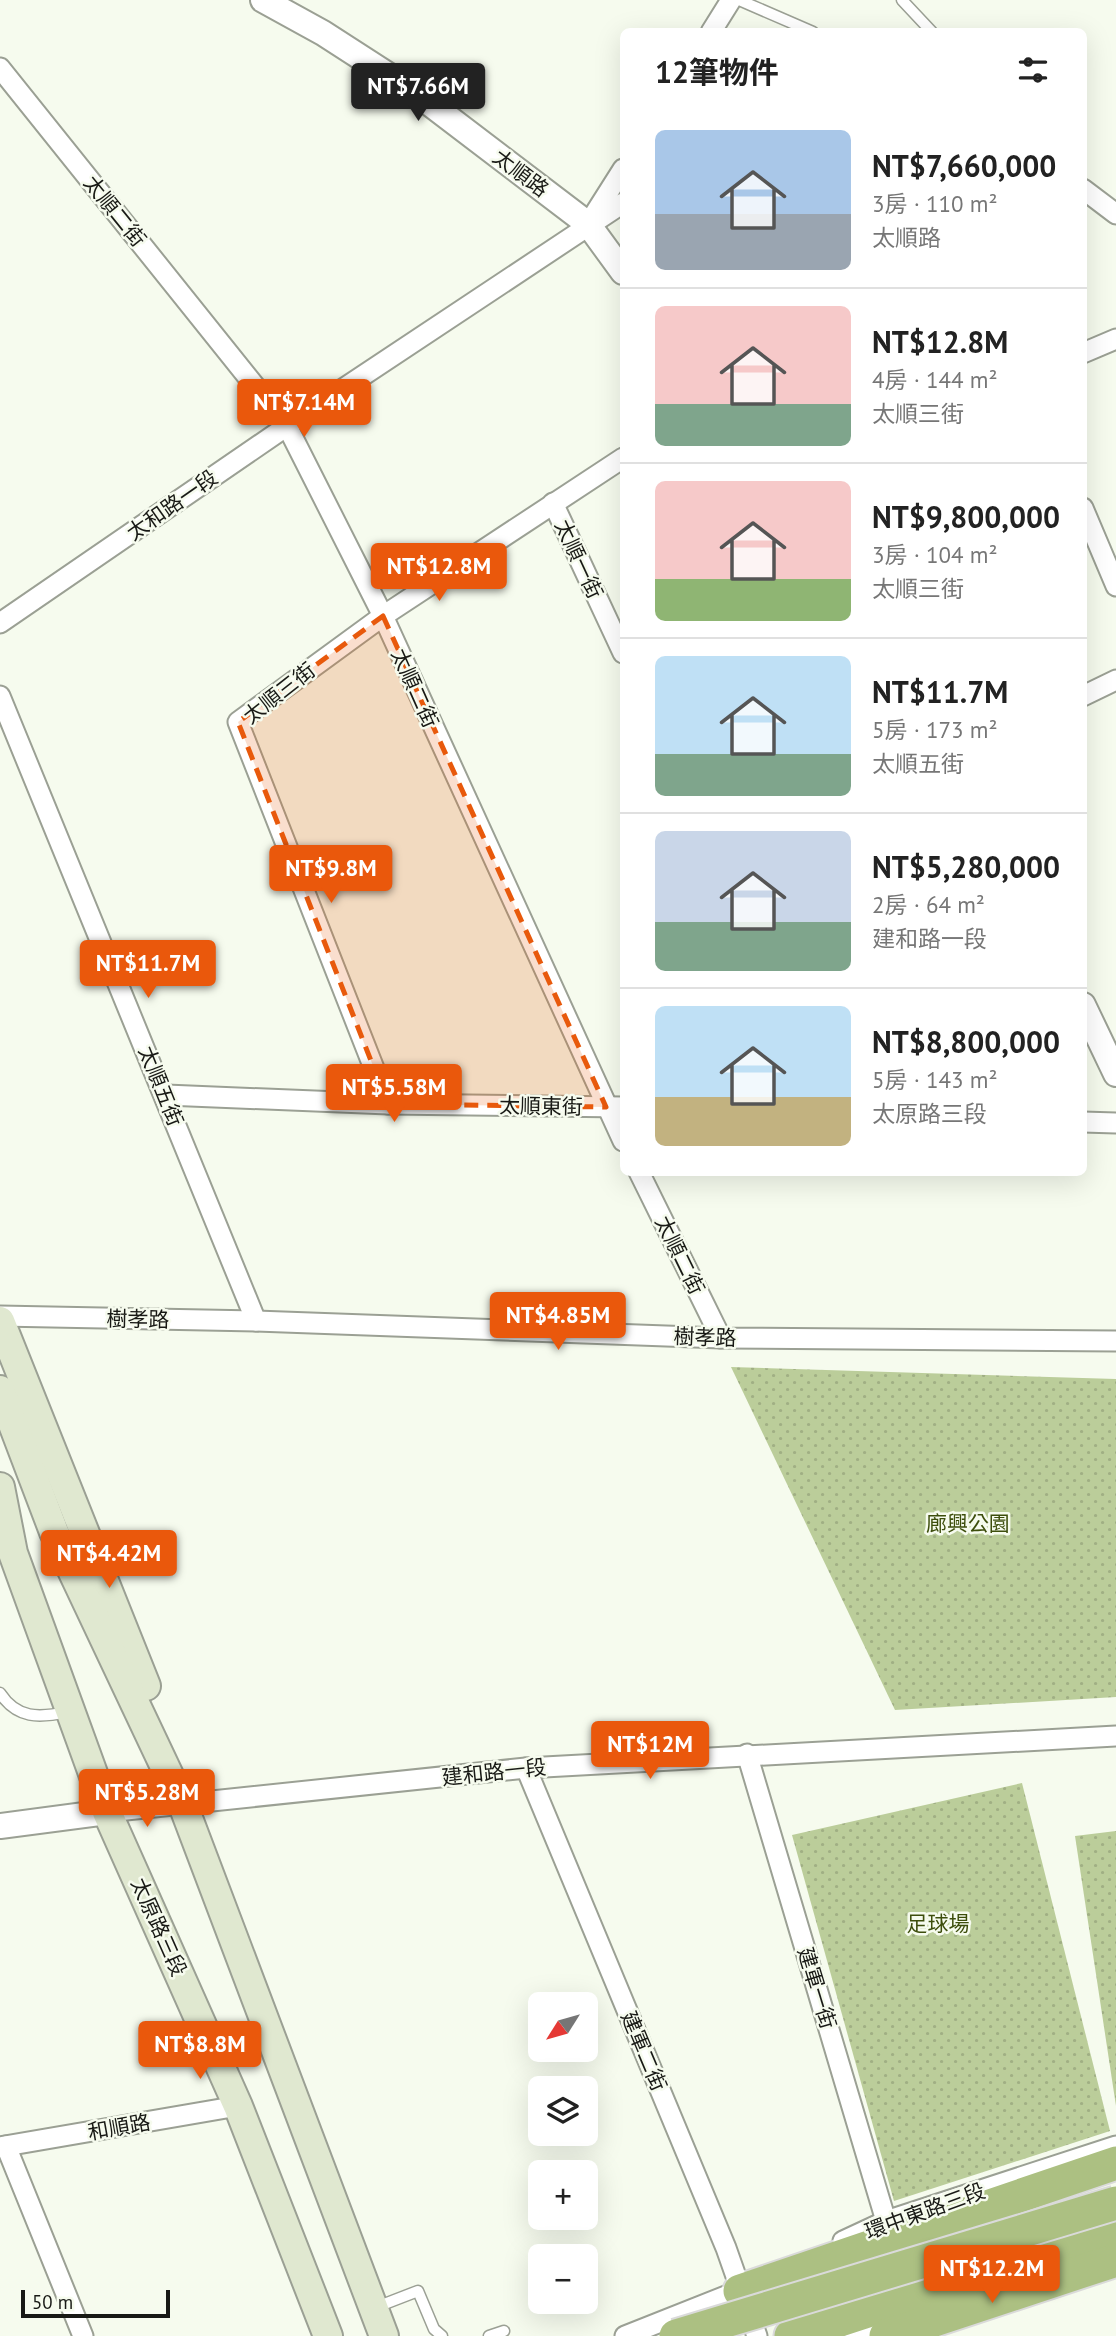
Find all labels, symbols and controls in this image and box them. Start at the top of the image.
icon: filters [1014,51,1052,89]
text: 12筆物件 [655,52,779,91]
pin: NT$7.66M [346,64,490,123]
text: NT$7.66M [367,71,469,100]
street label: 太順路 [488,143,554,203]
text: NT$7,660,000 [872,146,1056,185]
icon: home [711,158,795,242]
street label: 太順二街 [78,170,152,252]
text: 3房 · 110 m² [872,189,997,218]
text: 太順路 [872,223,941,252]
text: NT$12.8M [872,322,1008,361]
icon: home [711,334,795,418]
text: 4房 · 144 m² [872,365,997,394]
pin: NT$7.14M [232,380,376,439]
text: NT$7.14M [253,387,355,416]
text: 太順三街 [872,399,964,428]
street label: 太和路一段 [121,464,223,546]
text: NT$9,800,000 [872,497,1060,536]
icon: home [711,509,795,593]
street label: 太順一街 [549,515,609,603]
text: 3房 · 104 m² [872,540,997,569]
pin: NT$12.8M [367,544,511,603]
text: NT$12.8M [387,551,491,580]
text: 太順三街 [872,574,964,603]
street label: 太順二街 [386,644,444,732]
street label: 太順三街 [238,657,320,729]
text: NT$11.7M [872,672,1008,711]
icon: home [711,684,795,768]
text: 5房 · 173 m² [872,715,997,744]
text: 太順五街 [872,749,964,778]
pin: NT$9.8M [266,846,396,905]
text: NT$5,280,000 [872,847,1060,886]
text: NT$9.8M [285,853,377,882]
icon: home [711,859,795,943]
text: 2房 · 64 m² [872,890,985,919]
text: 建和路一段 [872,924,987,953]
pin: NT$11.7M [76,940,220,1000]
text: NT$11.7M [96,948,200,977]
text: NT$8,800,000 [872,1022,1060,1061]
icon: home [711,1034,795,1118]
street label: 太順五街 [133,1042,189,1130]
pin: NT$5.58M [322,1064,466,1124]
text: 5房 · 143 m² [872,1065,997,1094]
text: NT$5.58M [342,1072,446,1101]
street label: 太順東街 [499,1092,583,1120]
text: 太原路三段 [872,1099,987,1128]
street label: 太順二街 [649,1211,711,1299]
pin: NT$4.85M [486,1292,630,1352]
text: NT$4.85M [506,1300,610,1329]
street label: 樹孝路 [106,1305,170,1333]
street label: 樹孝路 [673,1322,737,1352]
park label: 廊興公園 [926,1510,1010,1537]
pin: NT$4.42M [37,1530,181,1590]
text: NT$4.42M [57,1538,161,1567]
pin: NT$12M [593,1722,707,1781]
text: NT$12M [607,1729,693,1758]
street label: 建和路一段 [440,1753,548,1791]
pin: NT$5.28M [75,1770,219,1829]
text: NT$5.28M [95,1777,199,1806]
street label: 太原路三段 [125,1874,193,1980]
park label: 足球場 [907,1910,970,1937]
street label: 建軍一街 [792,1944,842,2032]
north arrow [528,1992,598,2062]
map controls [528,1992,598,2314]
street label: 建軍二街 [615,2007,673,2095]
pin: NT$8.8M [135,2022,265,2081]
text: NT$8.8M [154,2029,246,2058]
button: layers [528,2076,598,2146]
street label: 和順路 [86,2108,152,2146]
button: + [528,2160,598,2230]
street label: 環中東路三段 [861,2177,989,2245]
button: − [528,2244,598,2314]
pin: NT$12.2M [920,2246,1064,2305]
text: NT$12.2M [940,2253,1044,2282]
scale bar [21,2287,170,2319]
text: 50 m [32,2290,73,2314]

